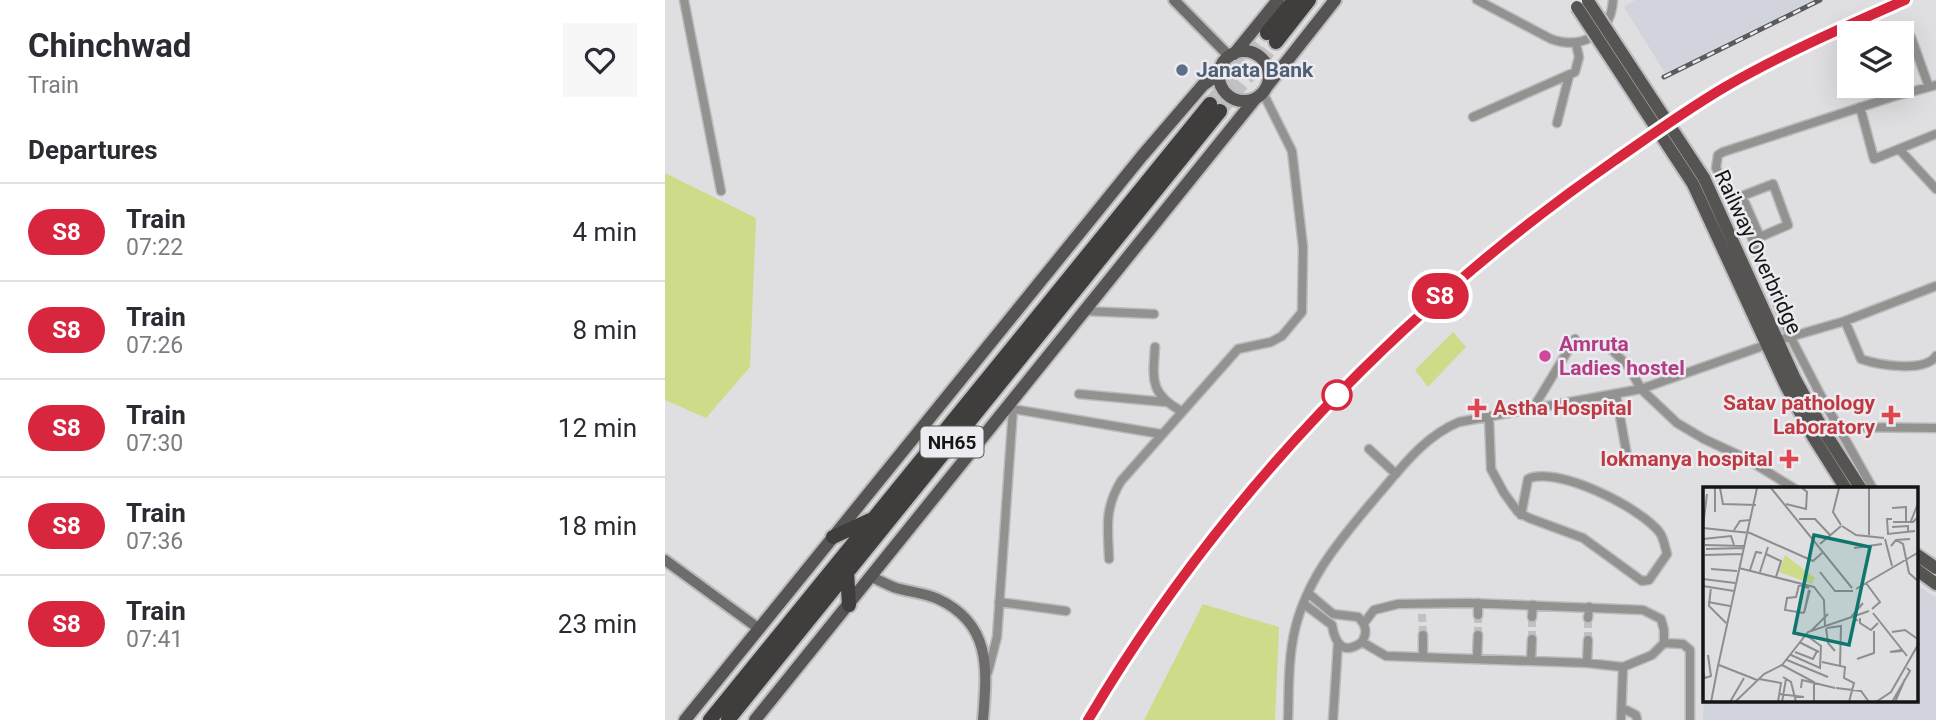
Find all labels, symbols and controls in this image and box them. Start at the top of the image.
map controls [1837,21,1914,98]
button: layers [1837,21,1914,98]
button: heart [563,23,637,97]
text: Chinchwad [28,26,191,65]
place label: Janata Bank [1196,58,1314,82]
marker: Janata Bank [1174,62,1190,78]
text: Train [28,72,79,99]
text: Departures [28,135,158,165]
street label: Railway Overbridge [1709,166,1807,338]
text: Train [126,204,186,234]
text: 4 min [572,217,637,247]
text: S8 [52,218,81,246]
text: 07:22 [126,234,183,261]
line badge: S8 [1409,273,1471,319]
text: S8 [1426,282,1454,310]
text: Train [126,302,186,332]
text: 8 min [572,315,637,345]
text: S8 [52,316,81,344]
text: 07:26 [126,332,183,359]
place label: Amruta Ladies hostel [1559,332,1685,380]
marker: Amruta Ladies hostel [1537,348,1553,364]
unlabelled marker [1322,380,1352,410]
place label: Satav pathology Laboratory [1723,391,1875,439]
place label: Astha Hospital [1493,396,1632,420]
marker: Astha Hospital [1467,398,1487,418]
text: Train [126,400,186,430]
marker: Satav pathology Laboratory [1881,405,1901,425]
text: 12 min [558,413,637,443]
text: S8 [52,414,81,442]
road number: NH65 [921,426,983,458]
text: 07:30 [126,430,183,457]
place label: lokmanya hospital [1601,447,1773,471]
marker: lokmanya hospital [1779,449,1799,469]
inset map [1703,487,1919,702]
text: Train [126,498,186,528]
text: 18 min [558,511,637,541]
text: S8 [52,512,81,540]
text: 07:36 [126,528,183,555]
text: Train [126,596,186,626]
text: 23 min [558,609,637,639]
text: S8 [52,610,81,638]
text: 07:41 [126,626,183,653]

